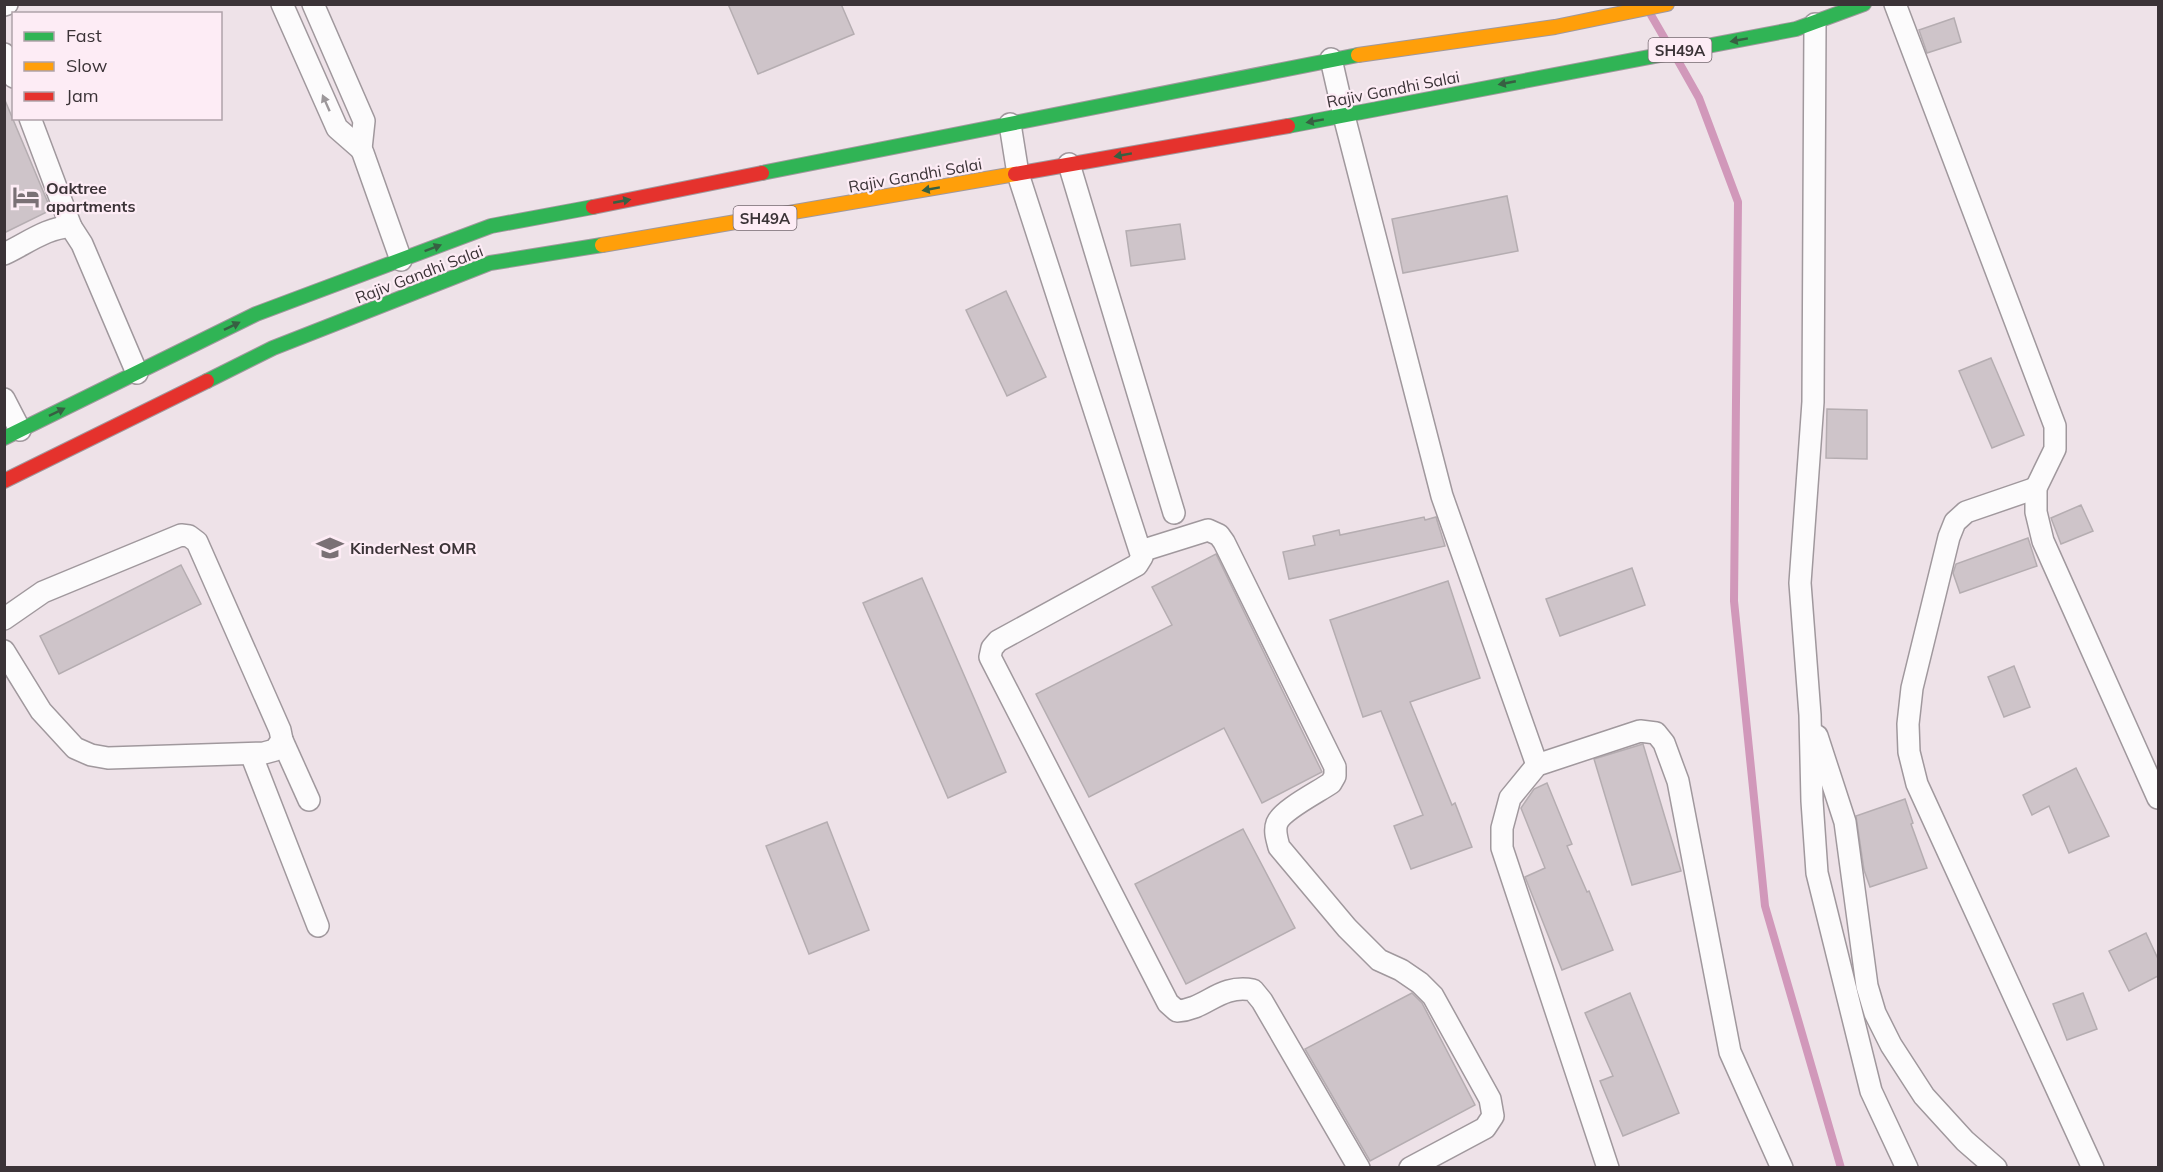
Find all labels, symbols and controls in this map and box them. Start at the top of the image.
legend [12,12,222,120]
text: Fast [66,24,102,47]
one-way arrow [1729,35,1748,44]
road number: SH49A [1648,38,1712,62]
text: Slow [66,54,108,77]
street label: Rajiv Gandhi Salai [1325,66,1461,112]
one-way arrow [1497,79,1516,89]
text: Jam [66,84,99,107]
one-way arrow [322,95,331,112]
one-way arrow [1306,117,1325,126]
one-way arrow [1114,151,1133,160]
street label: Rajiv Gandhi Salai [847,153,983,197]
place label: Oaktree apartments [46,178,135,216]
hotel icon: Oaktree apartments [11,182,41,212]
one-way arrow [922,185,941,194]
one-way arrow [612,196,631,205]
road number: SH49A [734,206,796,230]
street label: Rajiv Gandhi Salai [352,240,486,308]
one-way arrow [424,242,442,252]
one-way arrow [223,321,240,331]
one-way arrow [48,408,66,418]
school or university icon: KinderNest OMR [315,533,345,563]
place label: KinderNest OMR [350,538,476,558]

